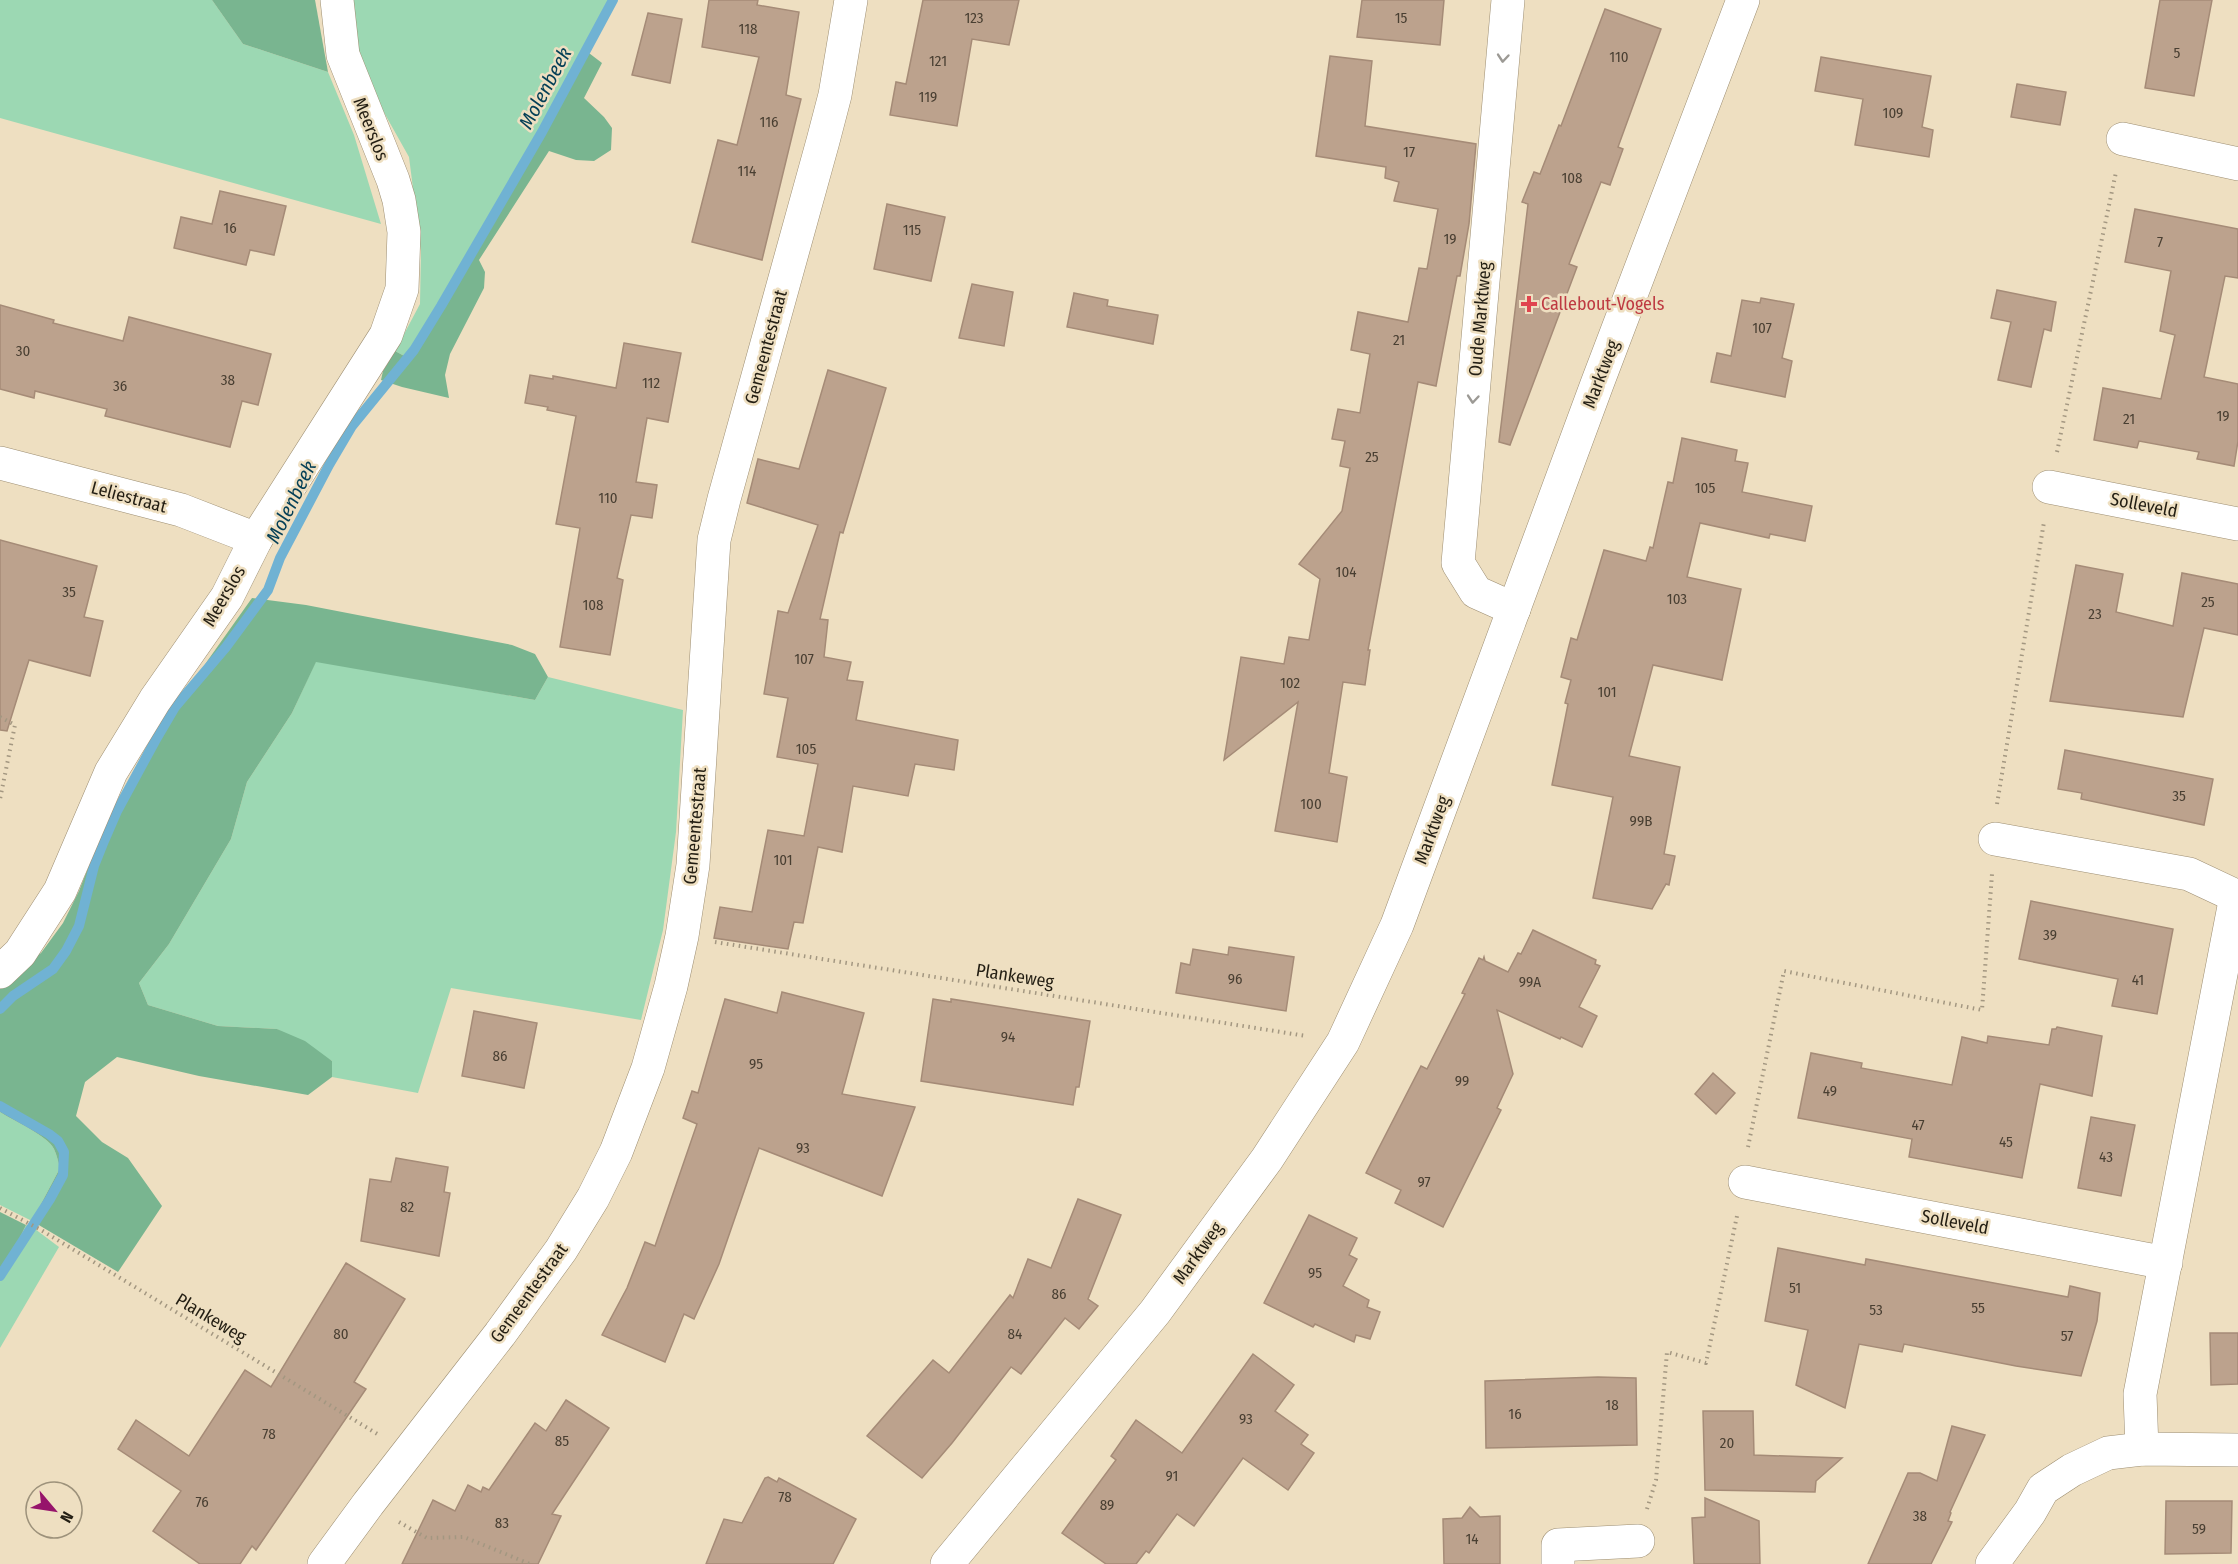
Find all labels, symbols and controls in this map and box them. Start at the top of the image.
house number: 123 [964,9,984,27]
house number: 15 [1395,9,1407,27]
house number: 118 [739,20,758,38]
water label: Molenbeek [514,43,577,133]
house number: 5 [2174,44,2181,62]
house number: 110 [1609,48,1629,66]
house number: 121 [929,52,947,70]
one-way arrow [1497,54,1510,63]
house number: 119 [919,88,937,106]
street label: Meerslos [348,94,394,164]
house number: 109 [1883,104,1903,122]
house number: 116 [760,113,778,131]
house number: 17 [1403,143,1415,161]
house number: 114 [738,162,756,180]
house number: 108 [1561,169,1583,187]
house number: 16 [223,219,237,237]
house number: 115 [903,221,921,239]
house number: 19 [1443,230,1457,248]
house number: 7 [2157,233,2163,251]
street label: Oude Marktweg [1464,260,1496,377]
street label: Gemeentestraat [740,287,792,407]
place label: Callebout-Vogels [1541,293,1665,315]
marker: Callebout-Vogels [1522,297,1536,311]
house number: 107 [1752,319,1772,337]
house number: 21 [1393,331,1405,349]
street label: Marktweg [1578,336,1624,411]
house number: 30 [16,342,30,360]
house number: 38 [221,371,235,389]
house number: 112 [642,374,660,392]
house number: 36 [113,377,127,395]
one-way arrow [1467,394,1480,403]
house number: 19 [2216,407,2230,425]
house number: 21 [2123,410,2135,428]
house number: 25 [1365,448,1379,466]
water label: Molenbeek [261,457,321,547]
street label: Leliestraat [89,476,169,518]
house number: 105 [1695,479,1715,497]
street label: Solleveld [2109,488,2179,522]
house number: 110 [598,489,618,507]
street label: Meerslos [198,562,250,630]
house number: 104 [1336,563,1356,581]
house number: 35 [62,583,76,601]
house number: 103 [1667,590,1687,608]
house number: 25 [2201,593,2215,611]
house number: 108 [582,596,604,614]
house number: 23 [2088,605,2102,623]
house number: 107 [794,650,814,668]
house number: 102 [1280,674,1300,692]
house number: 101 [1597,683,1617,701]
house number: 105 [796,740,816,758]
street label: Gemeentestraat [679,766,711,886]
house number: 35 [2172,787,2186,805]
street label: Marktweg [1409,792,1455,867]
house number: 100 [1300,795,1322,813]
house number: 99B [1630,812,1652,830]
house number: 101 [773,851,793,869]
house number: 39 [2043,926,2057,944]
street label: Plankeweg [975,959,1056,993]
house number: 96 [1228,970,1242,988]
house number: 41 [2132,971,2144,989]
house number: 99A [1519,973,1541,991]
house number: 94 [1001,1028,1015,1046]
house number: 86 [493,1047,507,1065]
house number: 95 [749,1055,763,1073]
house number: 99 [1455,1072,1469,1090]
house number: 49 [1823,1082,1837,1100]
house number: 47 [1911,1116,1925,1134]
house number: 45 [1999,1133,2013,1151]
house number: 93 [796,1139,810,1157]
house number: 43 [2099,1148,2113,1166]
house number: 97 [1417,1173,1431,1191]
house number: 82 [400,1198,414,1216]
street label: Solleveld [1920,1205,1990,1239]
street label: Marktweg [1168,1217,1228,1288]
street label: Gemeentestraat [486,1239,573,1347]
house number: 95 [1308,1264,1322,1282]
house number: 51 [1789,1279,1801,1297]
house number: 86 [1052,1285,1066,1303]
street label: Plankeweg [172,1288,251,1348]
house number: 55 [1971,1299,1985,1317]
house number: 53 [1869,1301,1883,1319]
house number: 80 [333,1325,349,1343]
house number: 84 [1008,1325,1022,1343]
house number: 57 [2061,1327,2073,1345]
house number: 18 [1605,1396,1619,1414]
house number: 16 [1508,1405,1522,1423]
house number: 93 [1239,1410,1253,1428]
house number: 78 [262,1425,276,1443]
house number: 85 [555,1432,569,1450]
house number: 20 [1720,1434,1734,1452]
house number: 91 [1166,1467,1178,1485]
north arrow [24,1480,84,1540]
house number: 78 [778,1488,792,1506]
house number: 76 [195,1493,209,1511]
house number: 89 [1100,1496,1114,1514]
house number: 38 [1913,1507,1927,1525]
text: N [56,1508,77,1526]
house number: 83 [495,1514,509,1532]
house number: 59 [2192,1520,2206,1538]
house number: 14 [1465,1530,1479,1548]

